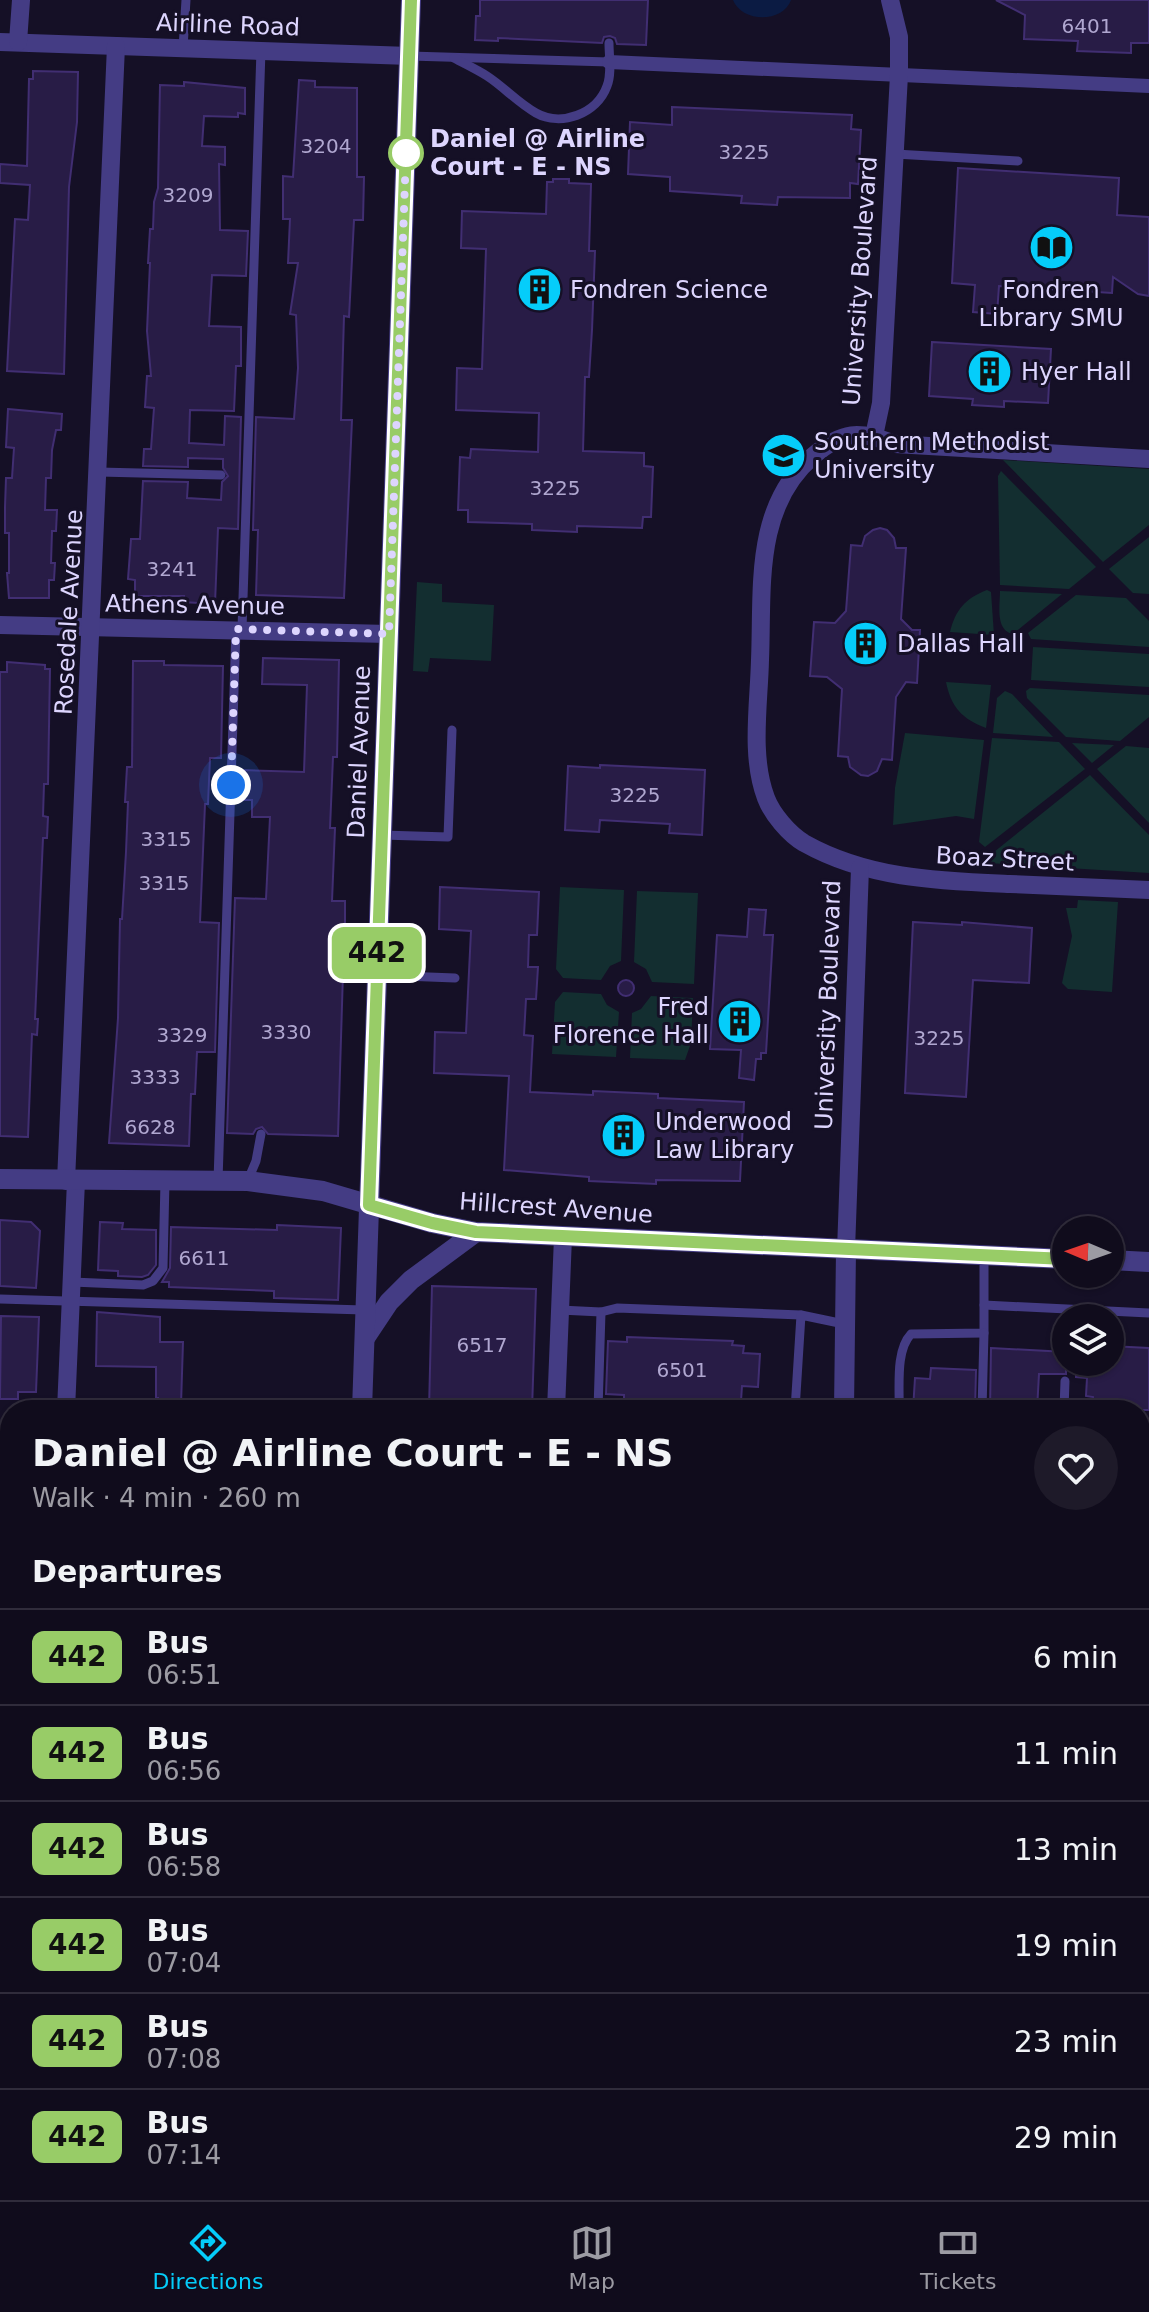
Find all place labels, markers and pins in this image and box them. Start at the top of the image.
place label: Daniel @ Airline Court - E - NS [430,125,645,181]
marker: Daniel @ Airline Court - E - NS [389,136,423,170]
library icon: Fondren Library SMU [1027,224,1075,272]
building icon: Fondren Science [515,266,563,314]
place label: Fondren Science [570,276,768,304]
place label: Fondren Library SMU [978,276,1124,332]
building icon: Hyer Hall [966,348,1014,396]
place label: Hyer Hall [1021,358,1132,386]
place label: Southern Methodist University [814,428,1049,484]
school or university icon: Southern Methodist University [759,432,807,480]
building icon: Dallas Hall [842,620,890,668]
place label: Dallas Hall [897,630,1024,658]
place label: Fred Florence Hall [553,993,709,1049]
building icon: Fred Florence Hall [716,997,764,1045]
place label: Underwood Law Library [655,1108,794,1164]
building icon: Underwood Law Library [600,1112,648,1160]

